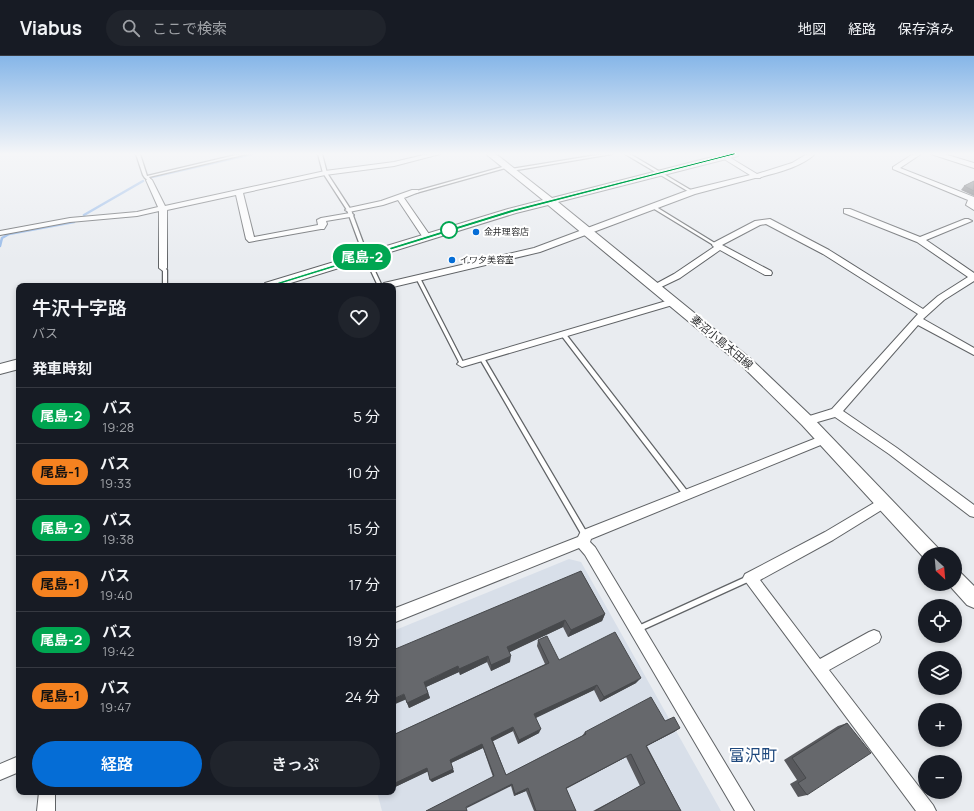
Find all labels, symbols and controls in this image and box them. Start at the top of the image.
search box [106,10,386,46]
text: Viabus [20,15,82,41]
icon: search [120,17,142,39]
text: ここで検索 [152,18,227,39]
text: 地図 [798,19,826,38]
text: 経路 [848,19,876,38]
text: 保存済み [898,19,954,38]
unlabelled marker [440,221,458,239]
place label: 金井理容店 [484,225,529,238]
marker: 金井理容店 [471,227,481,237]
line badge: 尾島-2 [334,244,390,270]
text: 尾島-2 [341,247,383,266]
place label: イワ夕美容室 [460,253,514,266]
marker: イワ夕美容室 [447,255,457,265]
text: 牛沢十字路 [32,295,127,321]
button: heart [338,296,380,338]
street label: 妻沼小島太田線 [688,311,757,372]
text: バス [32,324,58,342]
text: 発車時刻 [32,358,92,379]
text: バス [102,397,132,418]
text: 尾島-2 [40,406,82,425]
text: 5 分 [353,406,380,427]
text: 19:28 [102,418,134,436]
text: バス [100,453,130,474]
text: 尾島-1 [40,462,80,481]
text: 10 分 [347,462,380,483]
text: 19:33 [100,474,131,492]
text: バス [102,509,132,530]
text: 尾島-2 [40,518,82,537]
text: 15 分 [347,518,380,539]
text: 19:38 [102,530,134,548]
north arrow [918,547,962,591]
map controls [918,547,962,799]
text: バス [100,565,130,586]
text: 尾島-1 [40,574,80,593]
text: 17 分 [349,574,380,595]
text: 19:40 [100,586,133,604]
button: locate [918,599,962,643]
text: バス [102,621,132,642]
text: 尾島-2 [40,630,82,649]
text: 19 分 [347,630,380,651]
text: 19:42 [102,642,134,660]
button: layers [918,651,962,695]
text: バス [100,677,130,698]
text: 尾島-1 [40,686,80,705]
text: 24 分 [345,686,380,707]
text: 19:47 [100,698,131,716]
button: + [918,703,962,747]
button: 経路 [32,741,202,787]
button: きっぷ [210,741,380,787]
district label: 富沢町 [729,744,777,766]
button: − [918,755,962,799]

